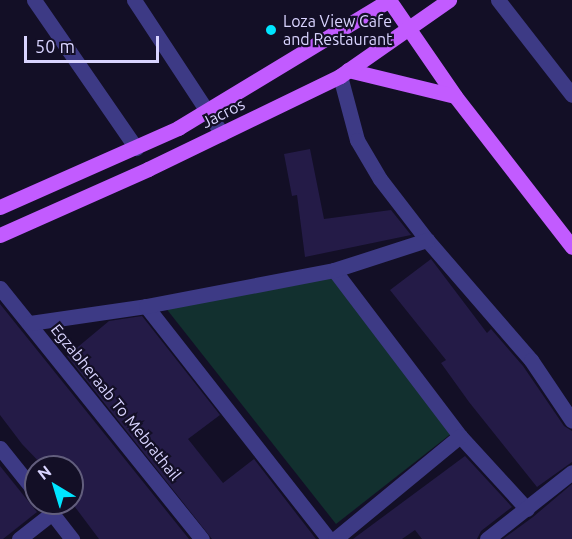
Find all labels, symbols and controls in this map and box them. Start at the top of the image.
place label: Loza View Cafe and Restaurant [283,11,392,49]
marker: Loza View Cafe and Restaurant [264,23,278,37]
scale bar [27,24,162,62]
text: 50 m [35,36,75,56]
street label: Jacros [198,94,248,132]
street label: Egzabheraab To Mebrathail [47,320,185,484]
north arrow [24,455,84,515]
text: N [34,462,54,483]

